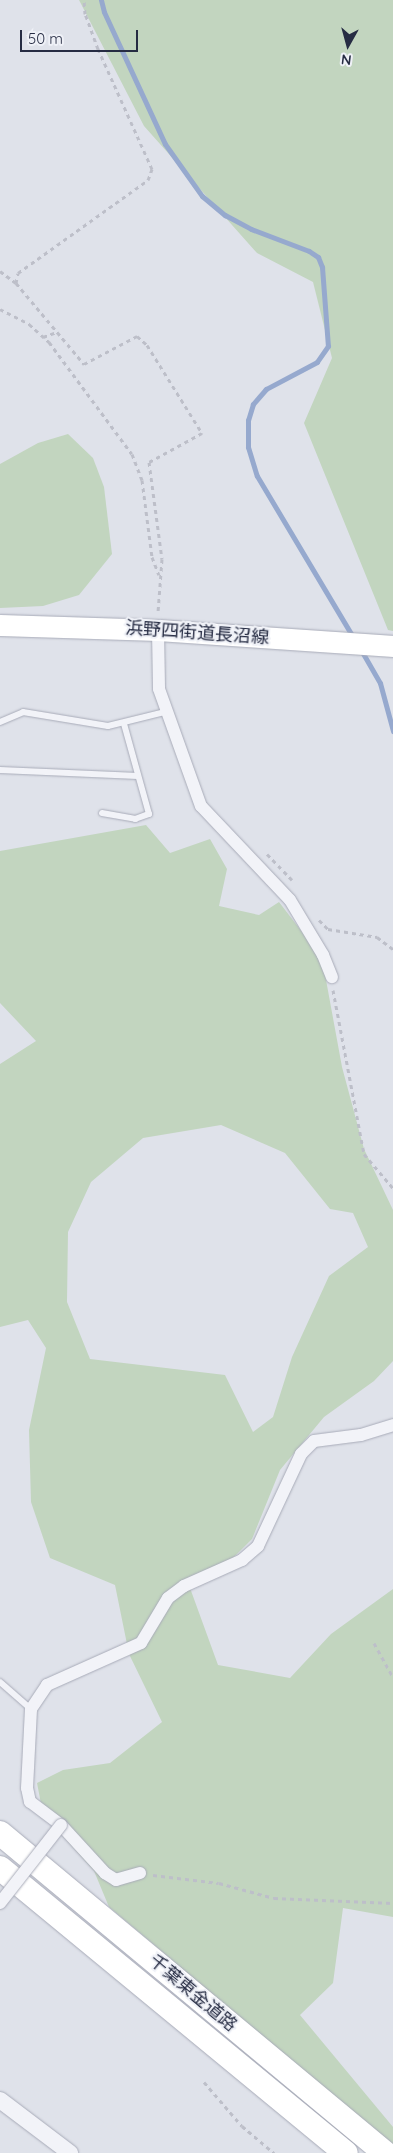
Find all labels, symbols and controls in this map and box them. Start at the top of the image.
scale bar [22,20,140,52]
north arrow [323,20,373,70]
text: 50 m [28,29,63,48]
text: N [340,50,352,69]
street label: 浜野四街道長沼線 [124,617,270,649]
street label: 千葉東金道路 [145,1950,241,2036]

